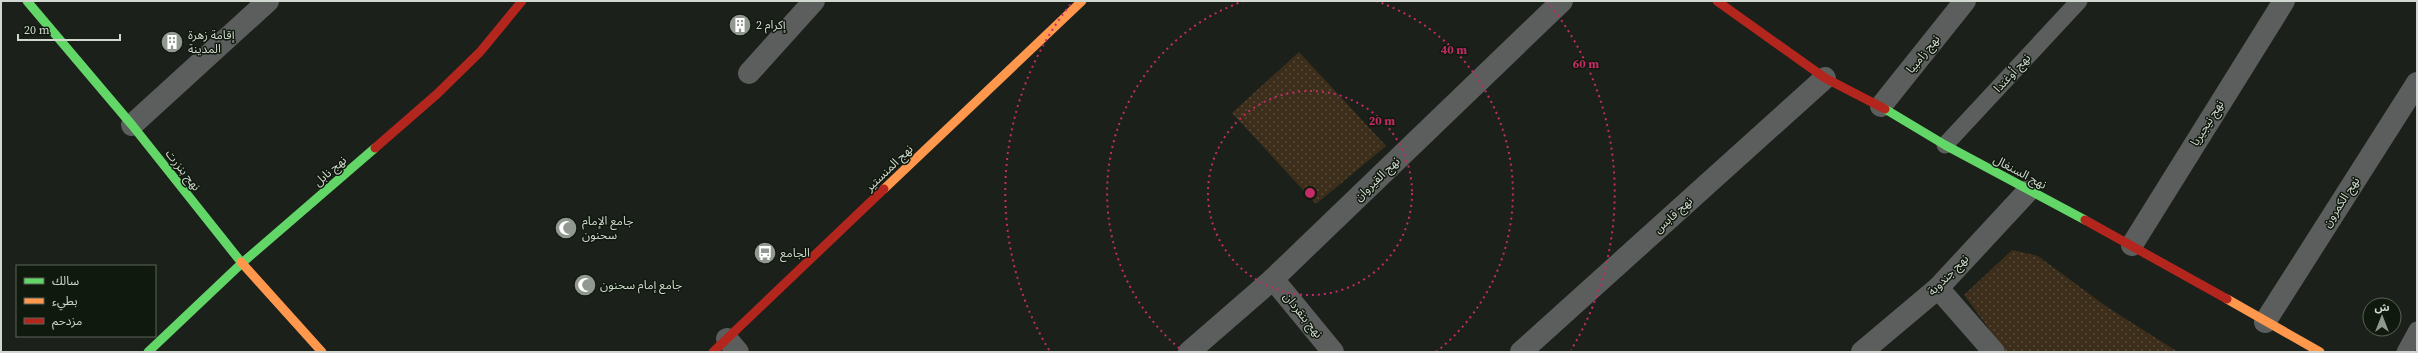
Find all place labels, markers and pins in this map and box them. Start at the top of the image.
building icon: إكرام 2 [727,12,753,38]
place label: إكرام 2 [756,17,786,34]
place label: إقامة زهرة المدينة [188,27,235,57]
building icon: إقامة زهرة المدينة [159,29,185,55]
centre of rings [1303,186,1317,200]
place label: جامع الإمام سحنون [582,213,633,243]
mosque icon: جامع الإمام سحنون [553,215,579,241]
bus stop icon: الجامع [752,240,778,266]
place label: الجامع [780,245,810,262]
mosque icon: جامع إمام سحنون [572,272,598,298]
place label: جامع إمام سحنون [600,277,682,294]

